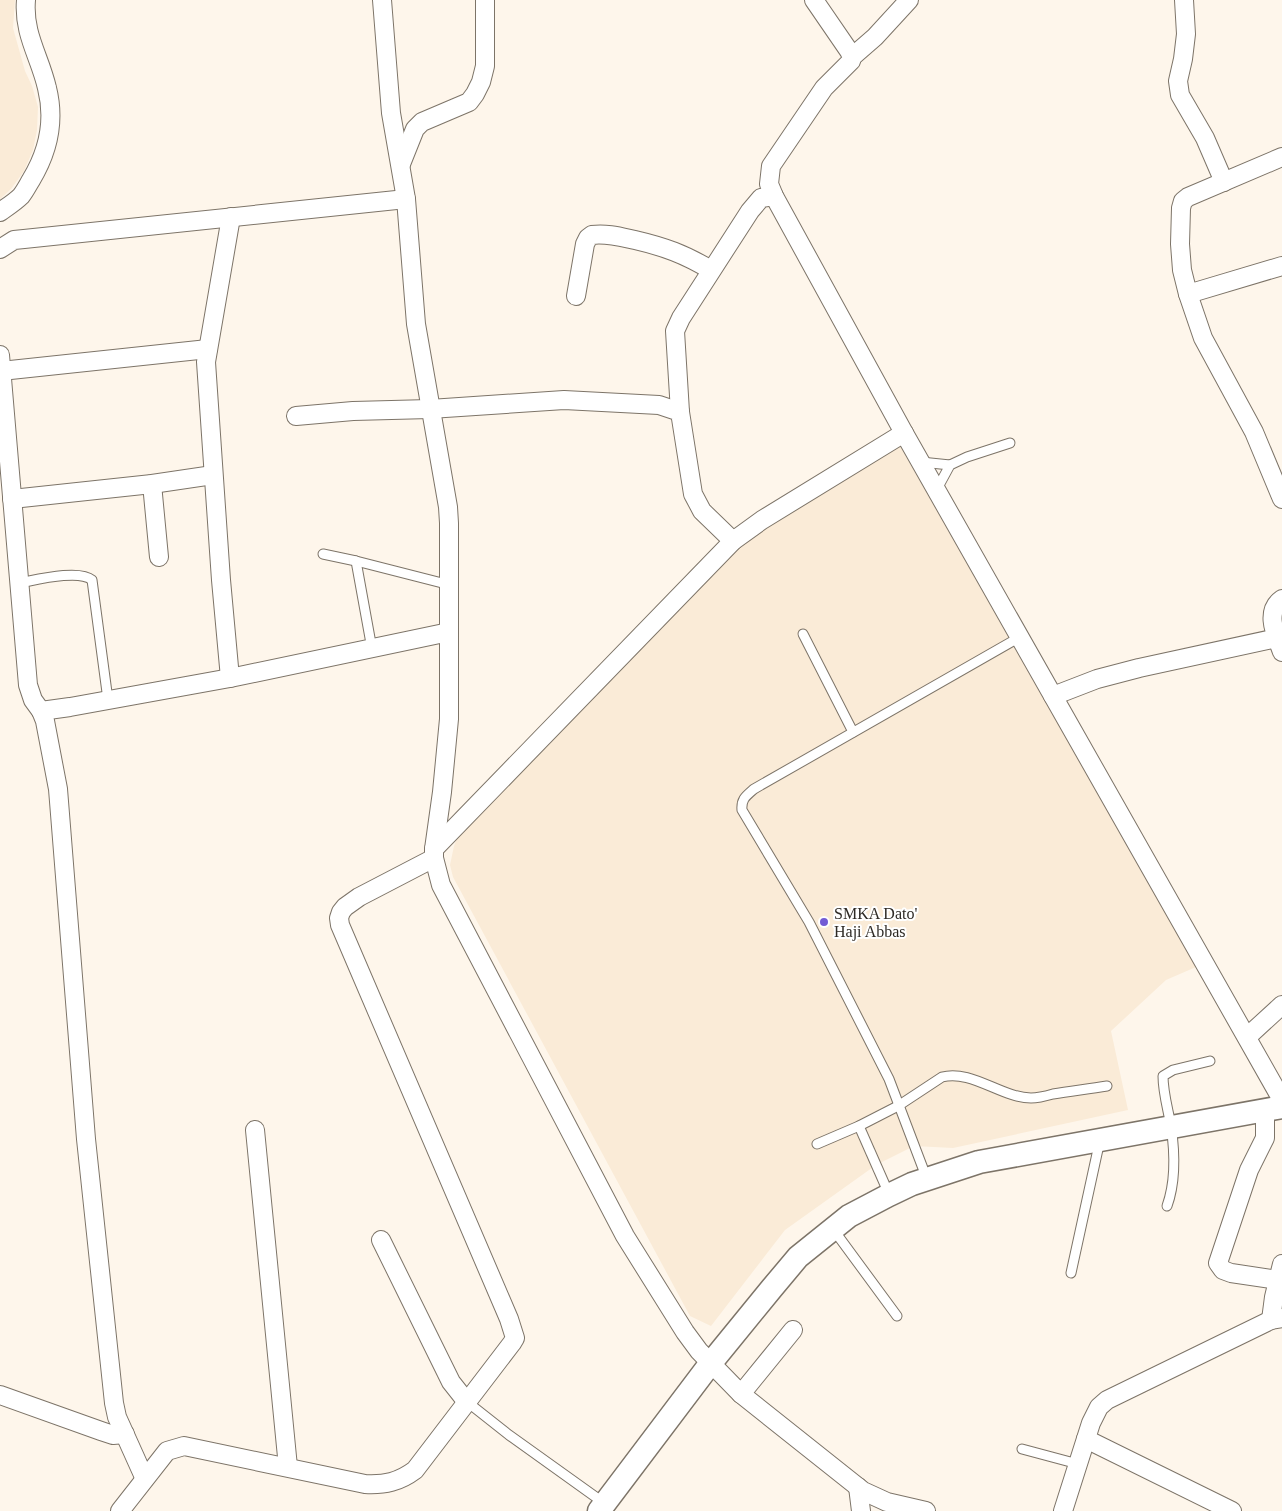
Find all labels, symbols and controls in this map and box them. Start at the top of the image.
place label: SMKA Dato' Haji Abbas [834,905,917,941]
marker: SMKA Dato' Haji Abbas [818,916,830,928]

